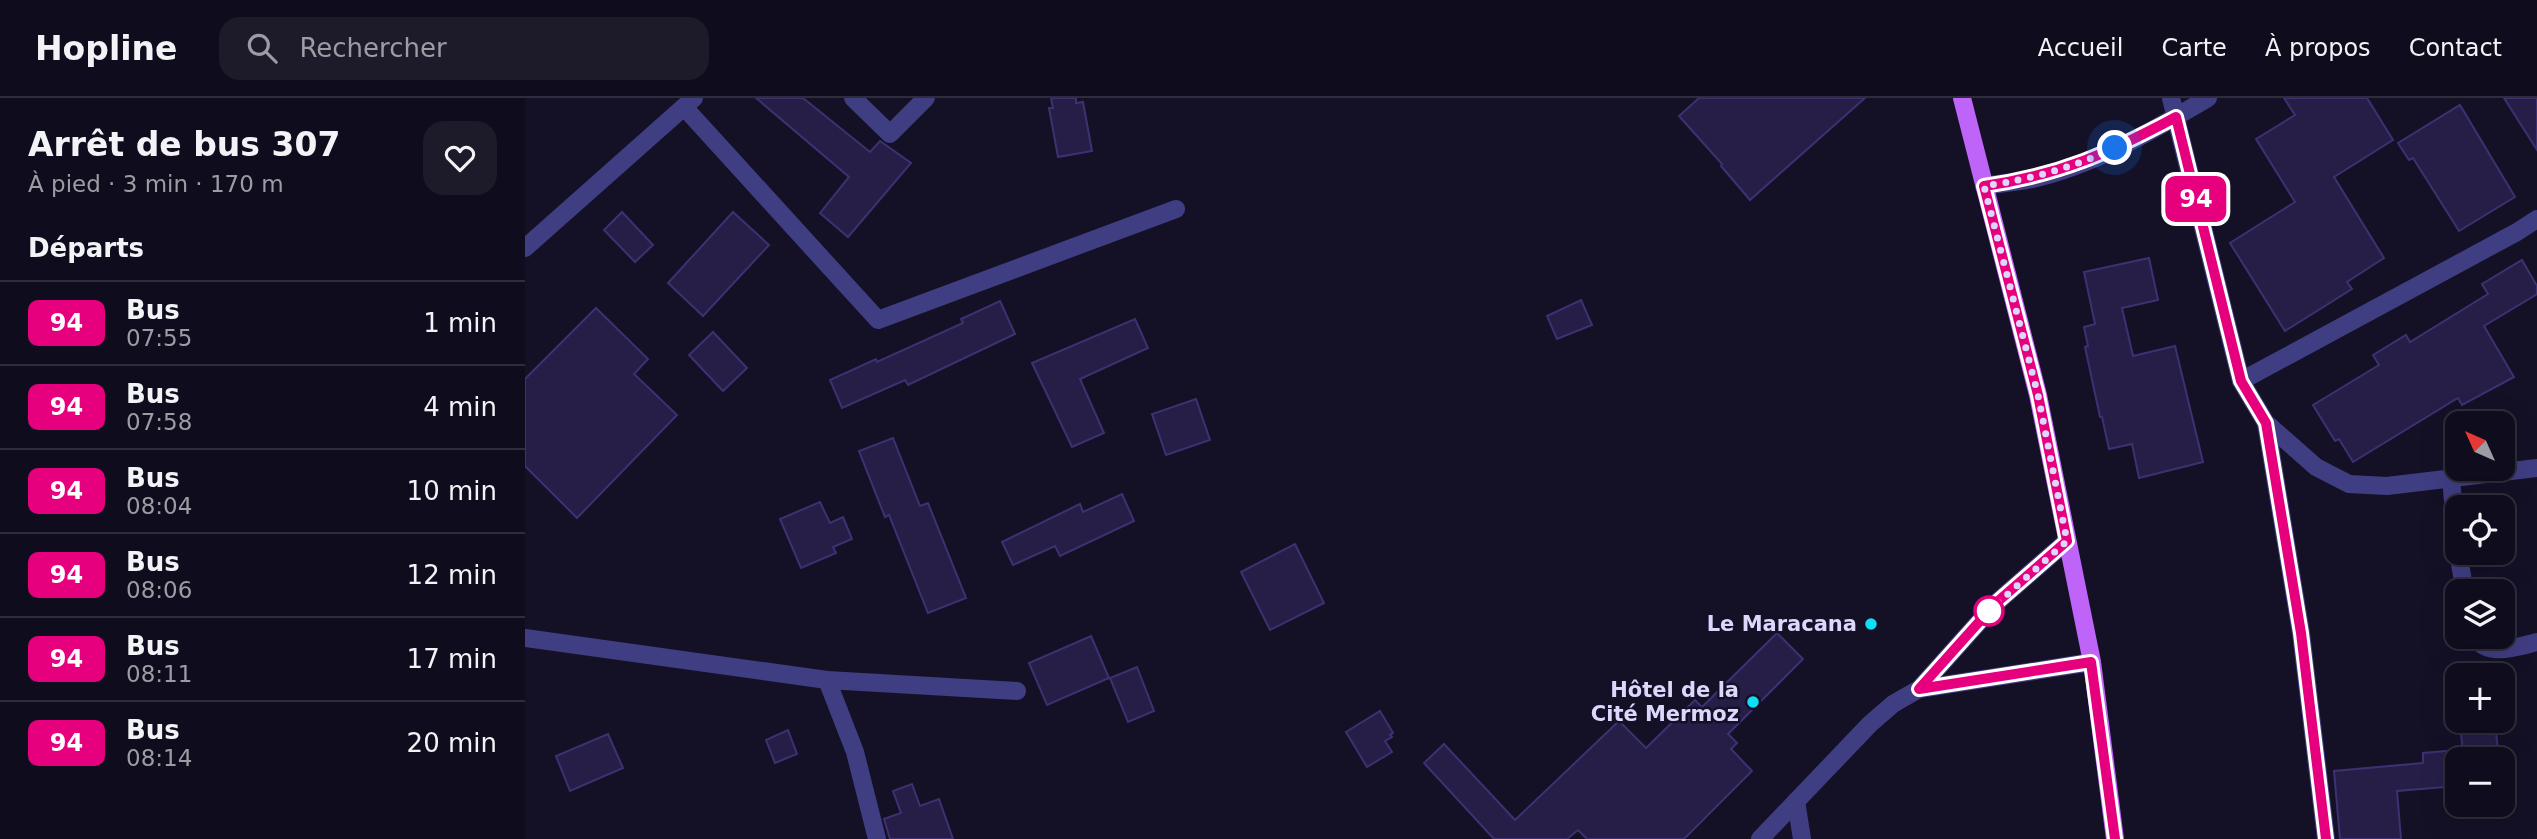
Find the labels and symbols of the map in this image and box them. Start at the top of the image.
your location [2097,130,2132,165]
line badge: 94 [2165,176,2227,222]
north arrow [2445,411,2515,481]
unlabelled marker [1974,596,2004,626]
place label: Le Maracana [1707,612,1857,636]
marker: Le Maracana [1863,616,1879,632]
place label: Hôtel de la Cité Mermoz [1591,678,1739,726]
marker: Hôtel de la Cité Mermoz [1745,694,1761,710]

